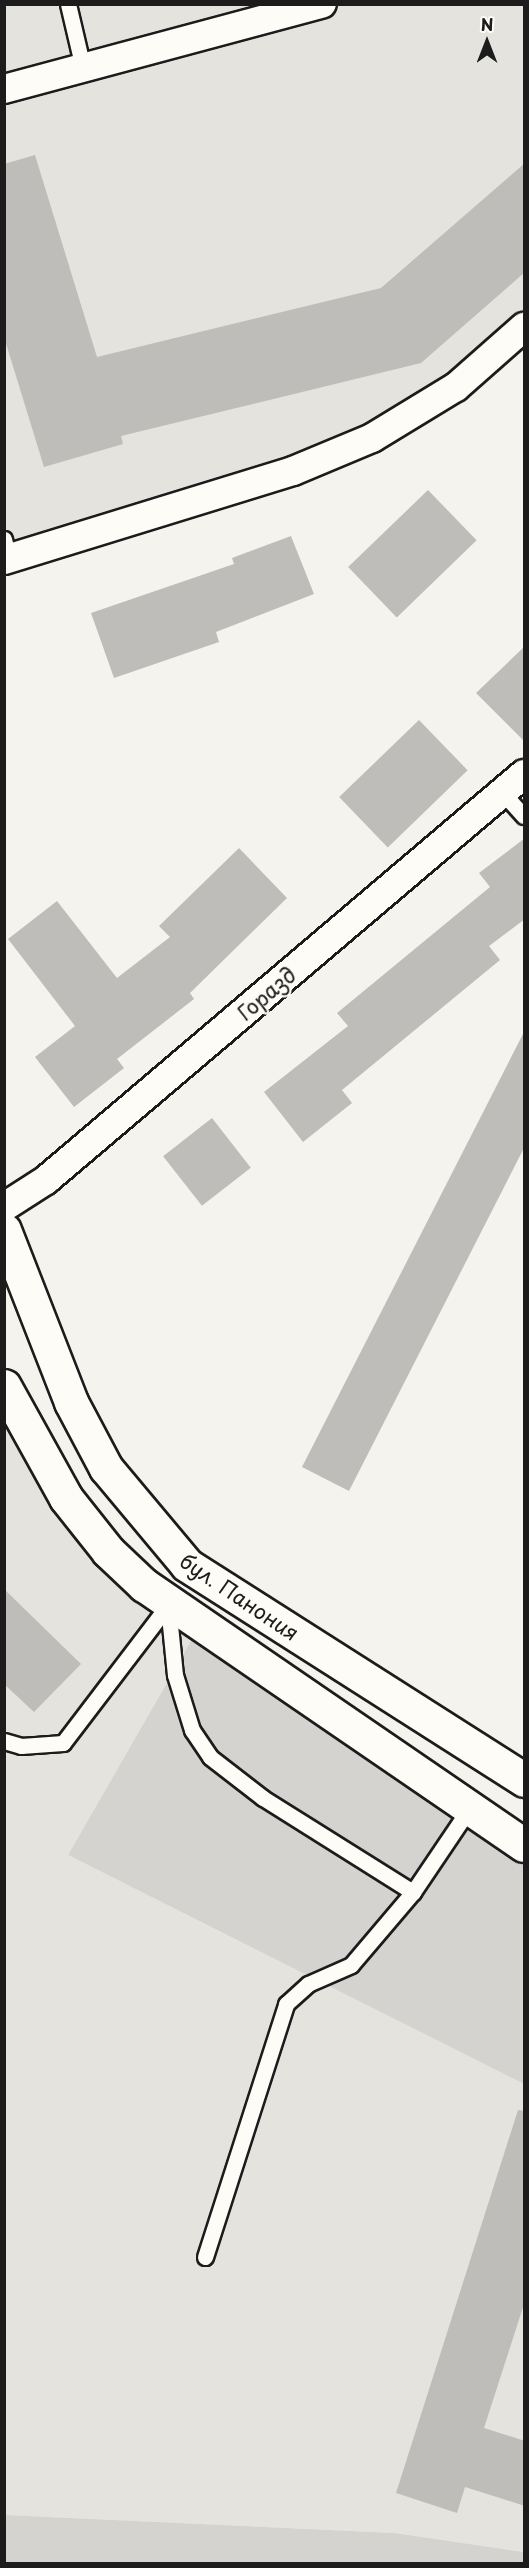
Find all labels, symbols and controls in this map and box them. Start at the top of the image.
north arrow [457,12,517,72]
text: N [481,12,493,36]
street label: Горазд [231,961,301,1025]
street label: бул. Панония [176,1547,304,1645]

